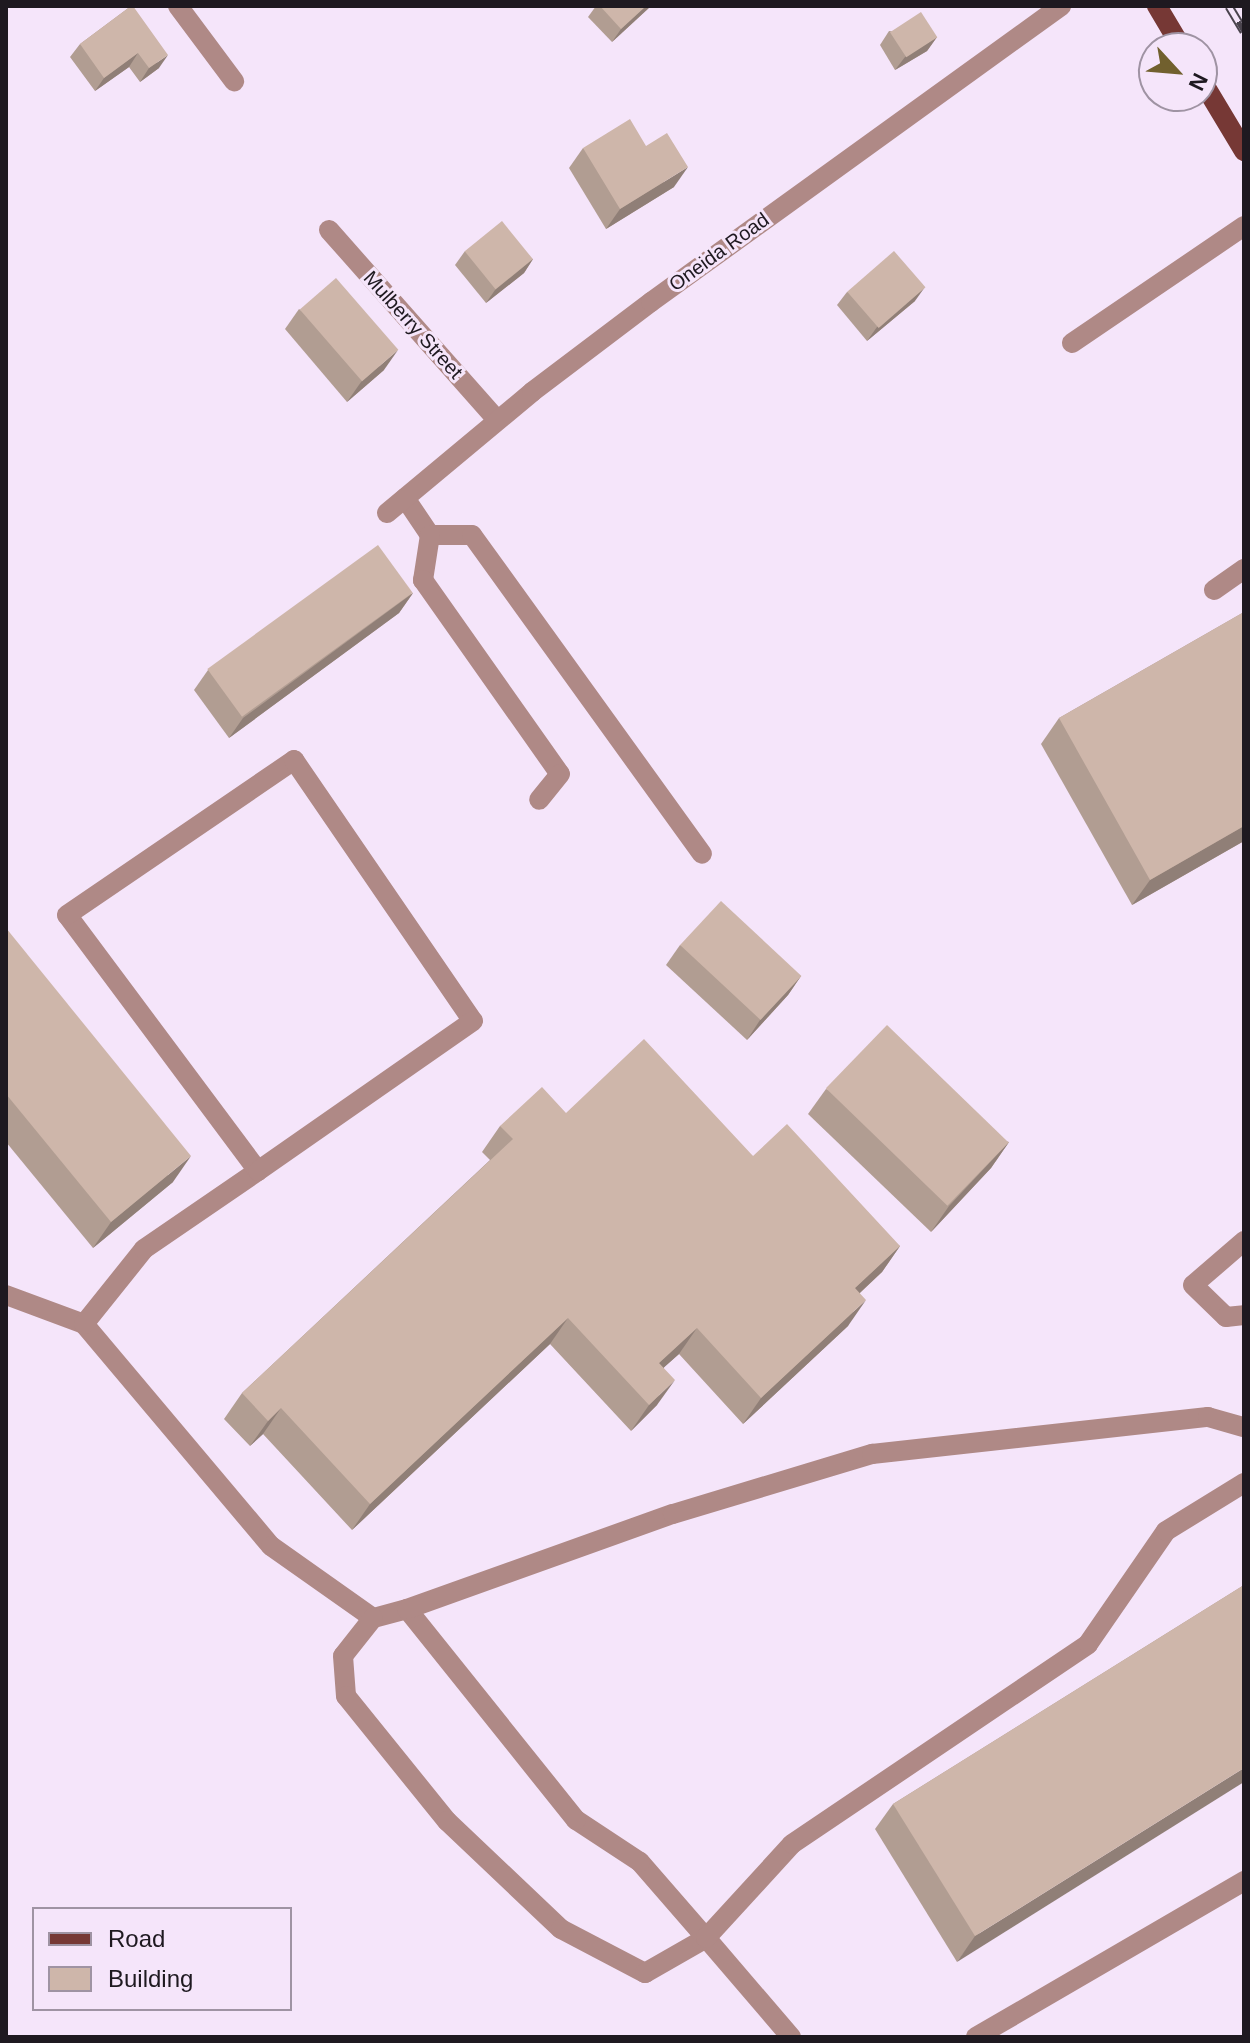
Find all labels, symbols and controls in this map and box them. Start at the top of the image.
north arrow [1138,32,1218,112]
text: N [1184,69,1213,94]
street label: Oneida Road [664,208,774,296]
street label: Mulberry Street [358,266,468,384]
legend [32,1907,292,2011]
text: Road [108,1925,165,1952]
text: Building [108,1965,193,1992]

